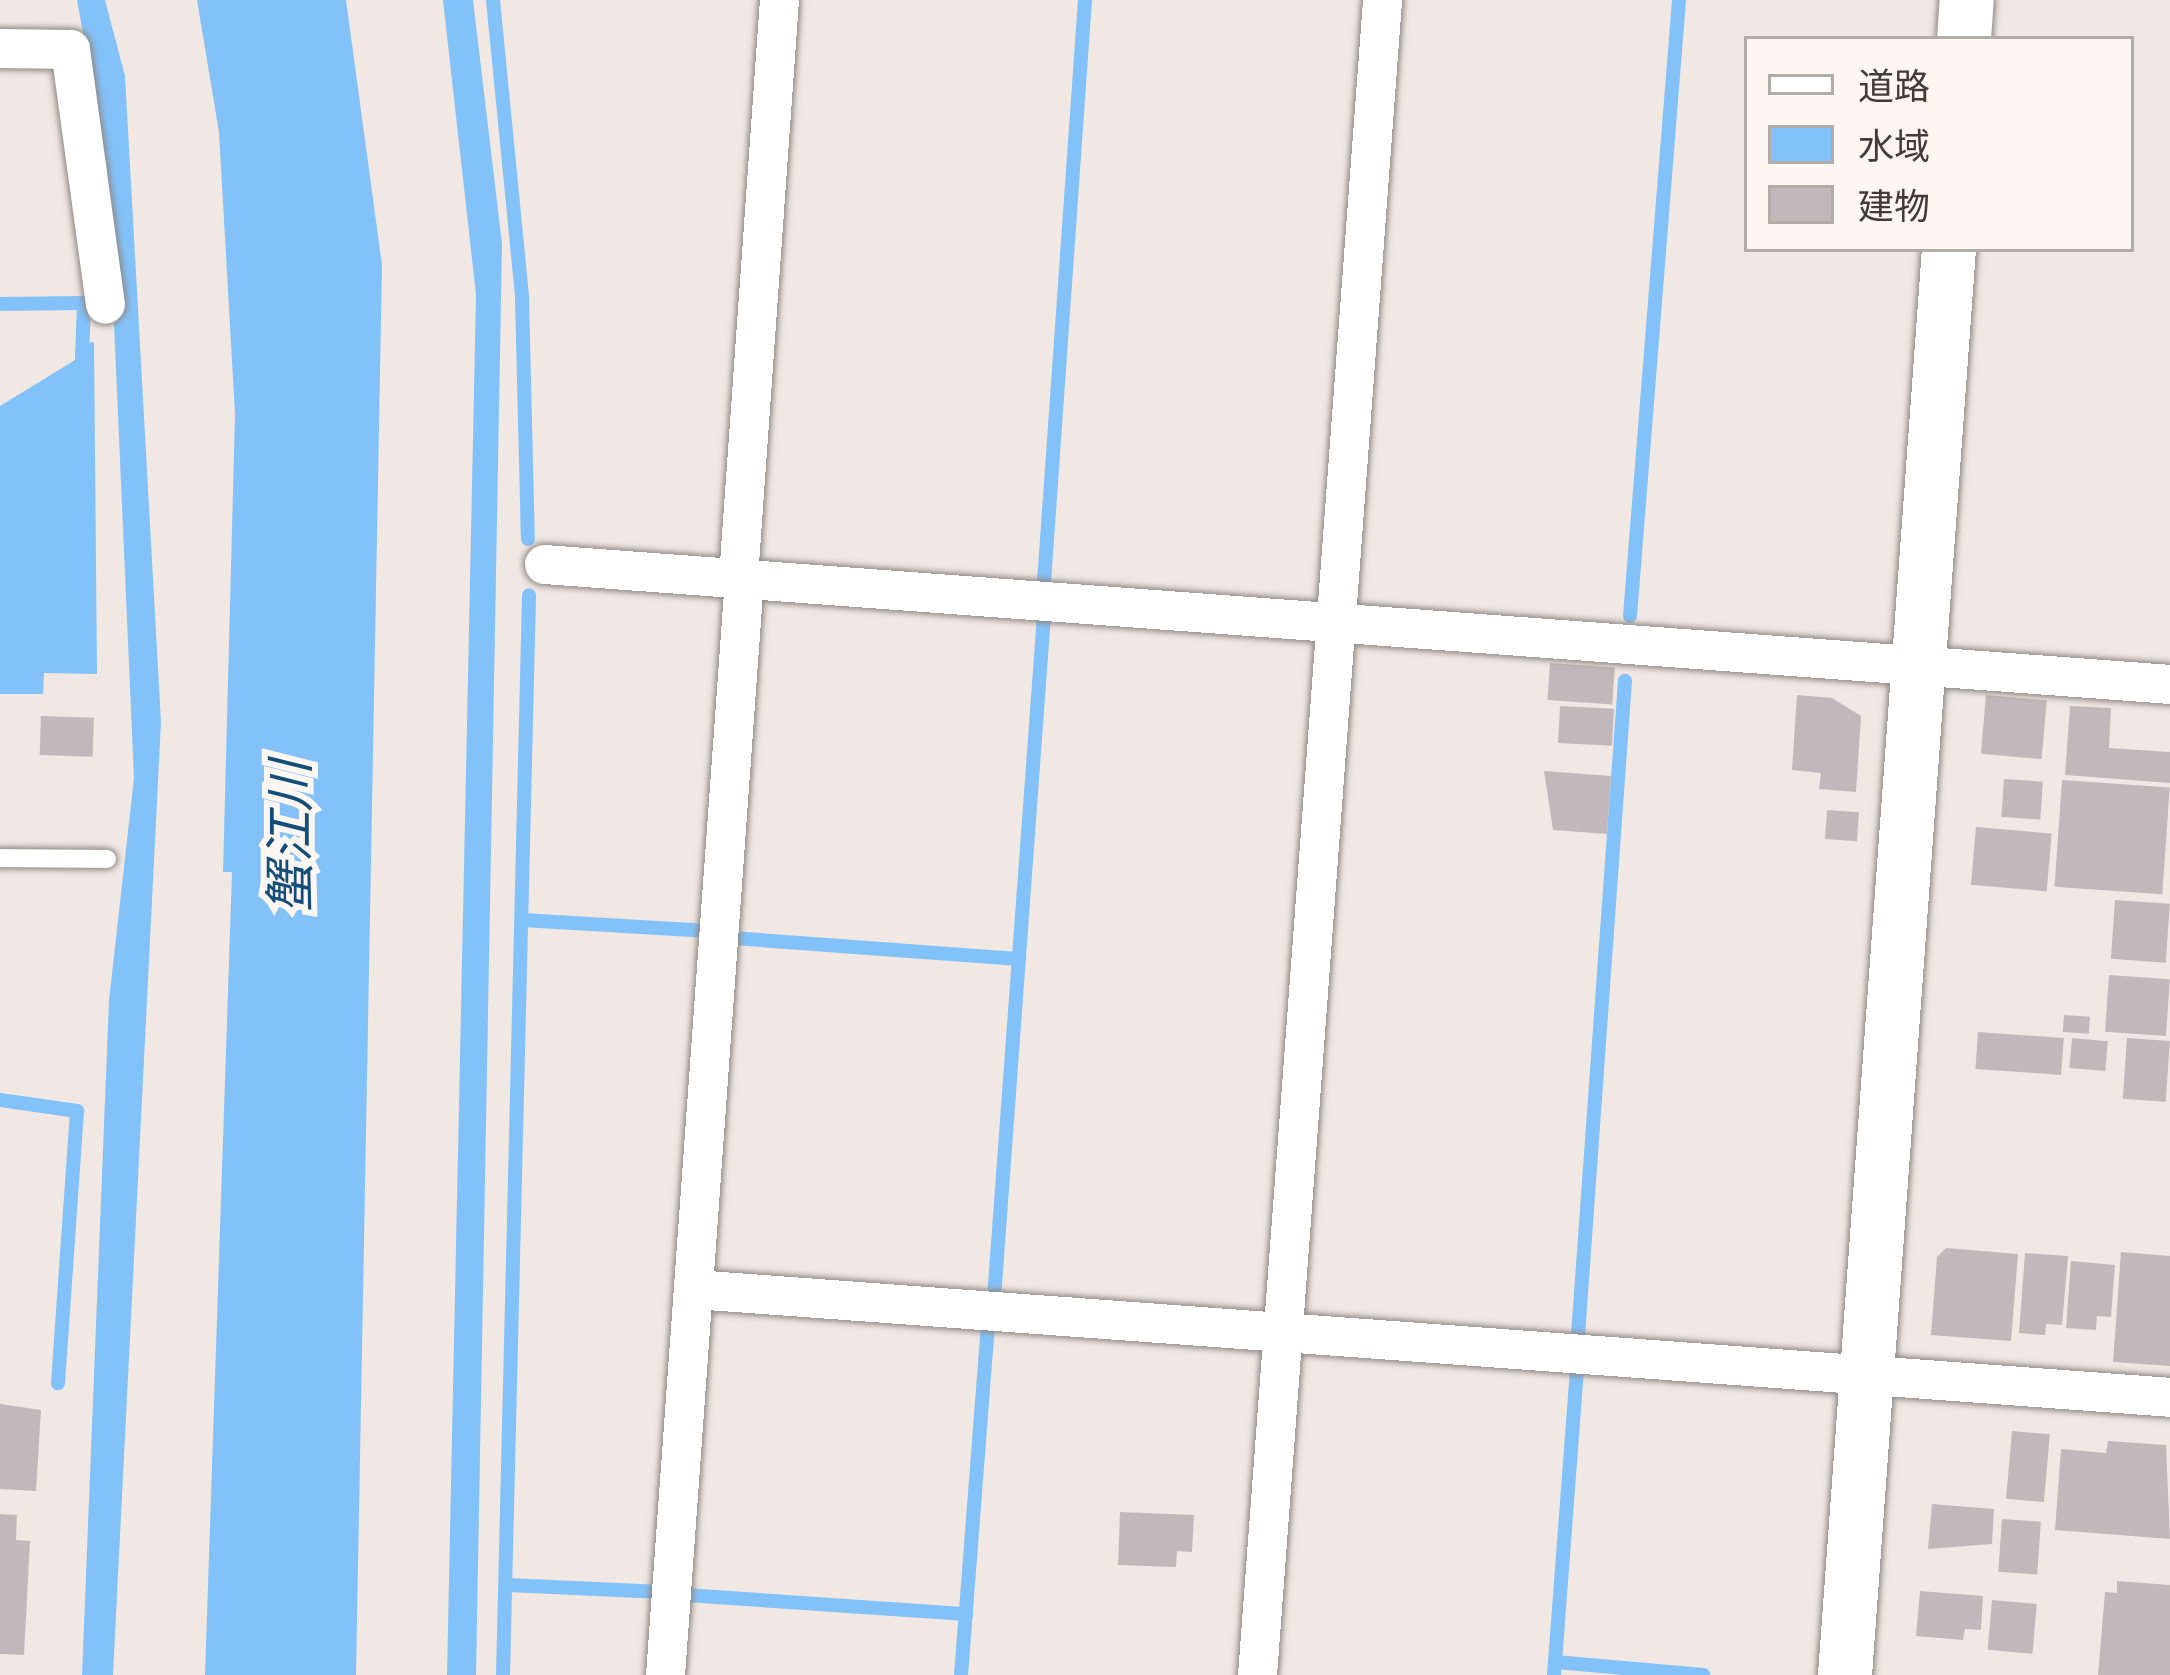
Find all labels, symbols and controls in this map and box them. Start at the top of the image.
legend [1744,36,2134,252]
text: 道路 [1858,60,1930,112]
text: 水域 [1858,120,1930,172]
text: 建物 [1858,180,1930,232]
water label: 蟹江川 [259,761,321,913]

